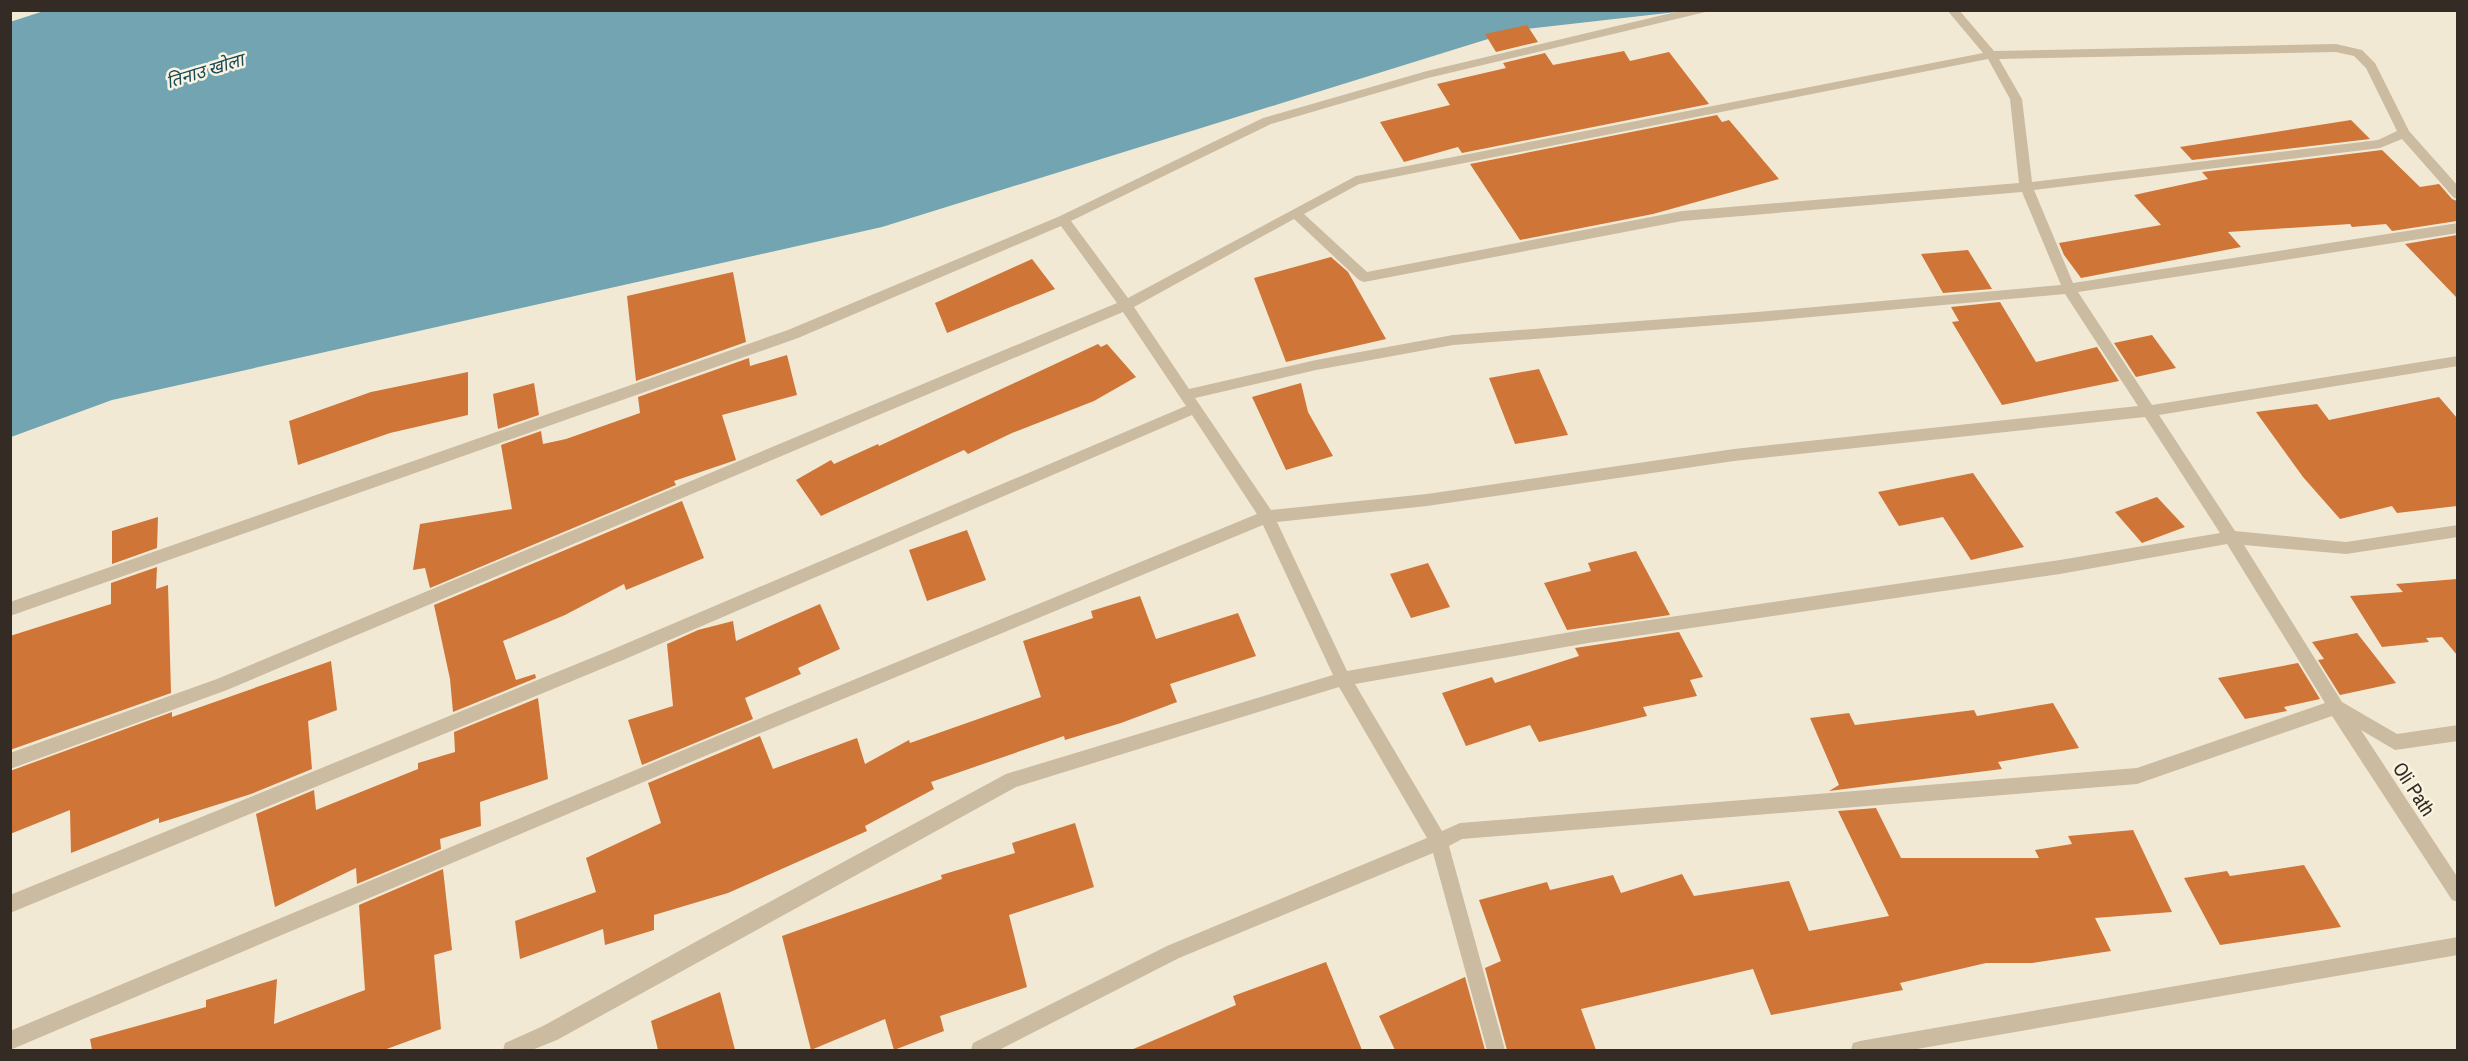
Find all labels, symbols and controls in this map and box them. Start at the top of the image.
water label: तिनाउ खोला [163,46,250,94]
street label: Oli Path [2387,757,2442,821]

